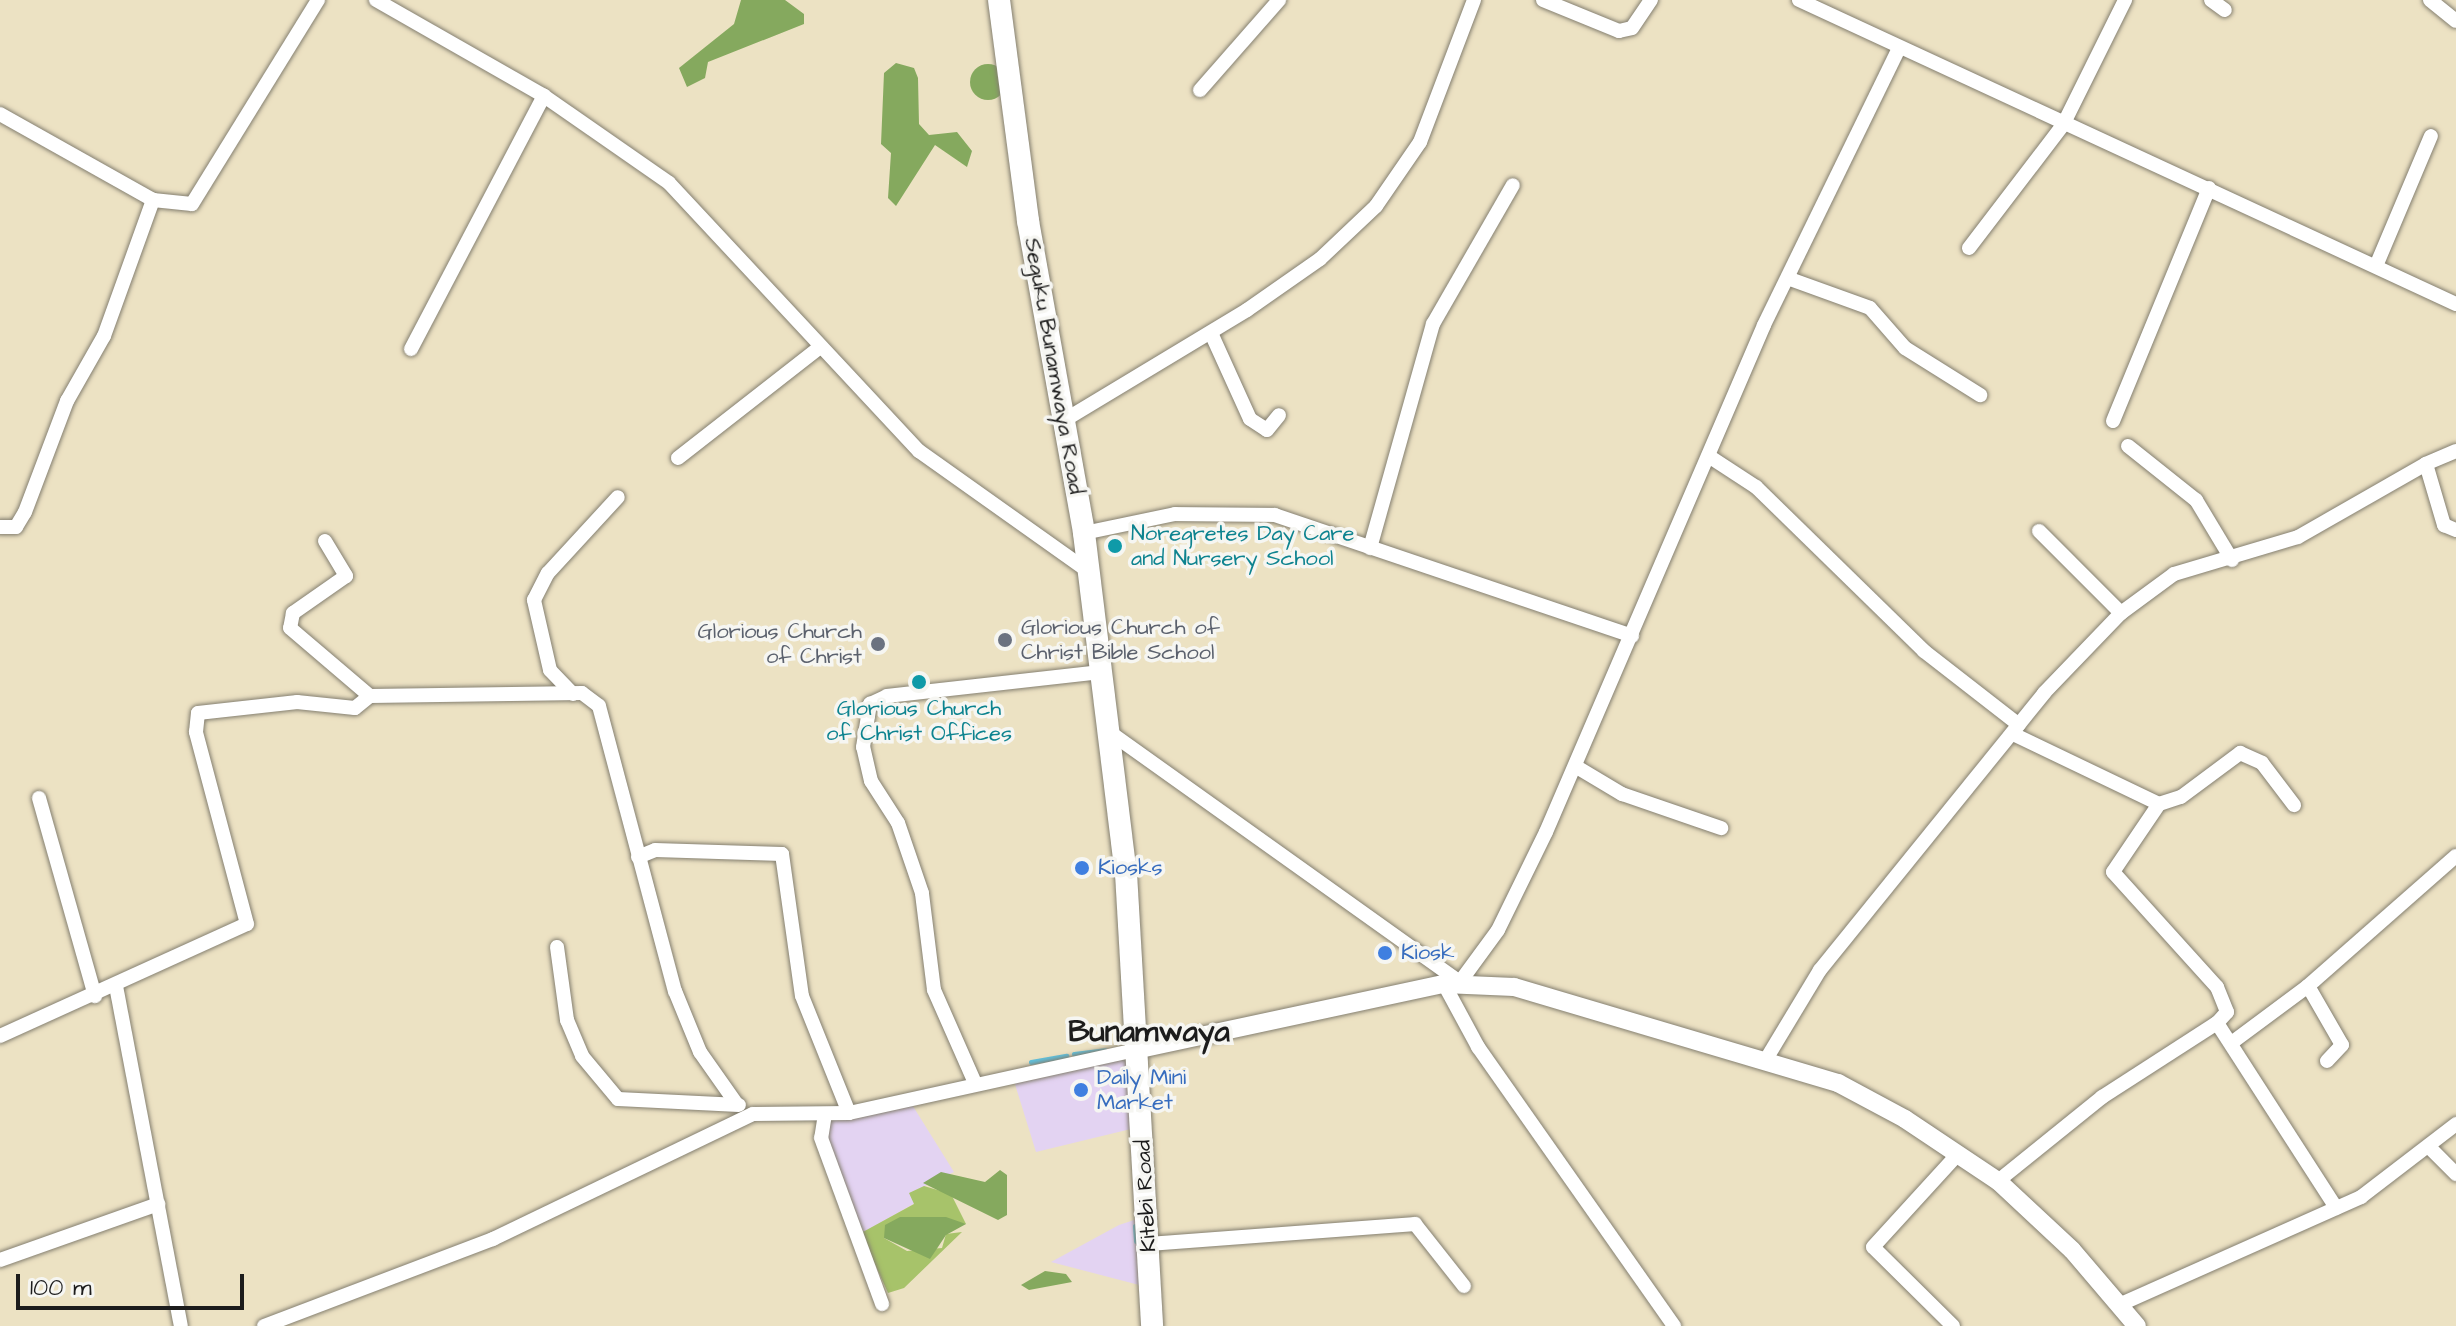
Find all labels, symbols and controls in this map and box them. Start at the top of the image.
street label: Seguku Bunamwaya Road [1018,236,1090,496]
place label: Noregretes Day Care and Nursery School [1131,520,1354,572]
marker: Noregretes Day Care and Nursery School [1106,537,1124,555]
place label: Glorious Church of Christ Bible School [1021,614,1220,666]
place label: Glorious Church of Christ [697,618,862,670]
marker: Glorious Church of Christ Bible School [996,631,1014,649]
marker: Glorious Church of Christ [869,635,887,653]
marker: Glorious Church of Christ Offices [910,673,928,691]
place label: Glorious Church of Christ Offices [826,695,1012,746]
place label: Kiosks [1098,855,1163,881]
marker: Kiosks [1073,859,1091,877]
place label: Kiosk [1401,940,1455,966]
marker: Kiosk [1376,944,1394,962]
district label: Bunamwaya [1068,1014,1230,1050]
place label: Daily Mini Market [1097,1064,1186,1116]
marker: Daily Mini Market [1072,1081,1090,1099]
street label: Kitebi Road [1130,1139,1162,1253]
scale bar [20,1258,248,1308]
text: 100 m [30,1271,92,1305]

